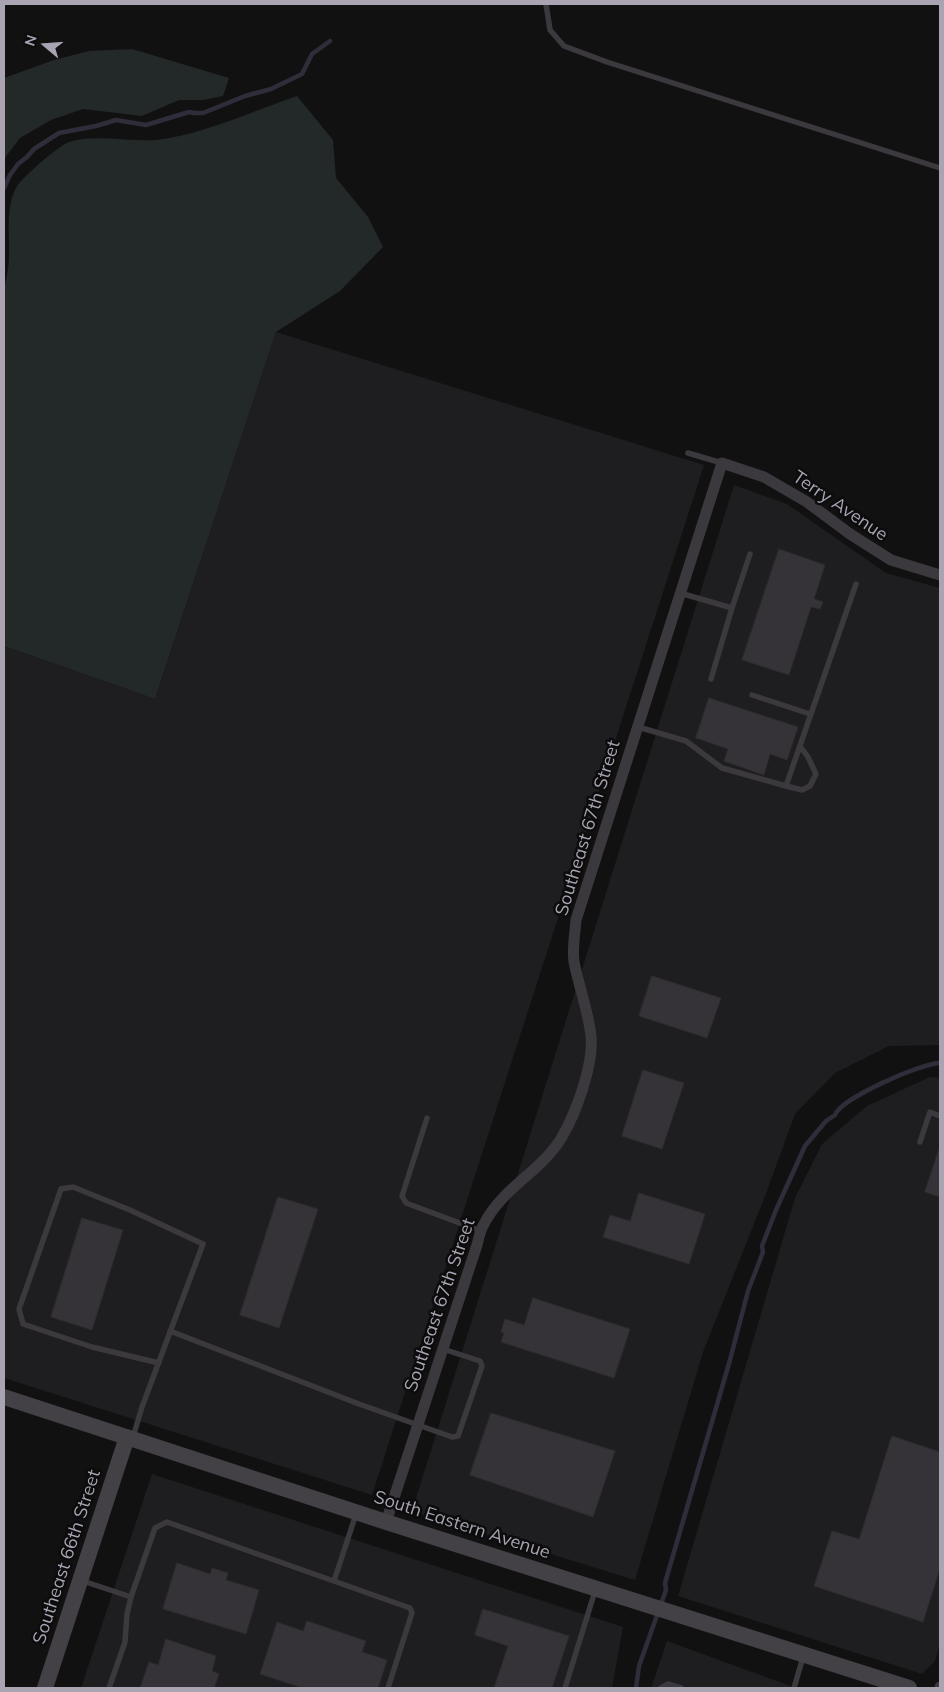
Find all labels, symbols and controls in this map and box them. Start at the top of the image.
north arrow [20,20,70,70]
text: N [21,33,41,48]
street label: Terry Avenue [788,466,892,546]
street label: Southeast 67th Street [551,738,625,918]
street label: Southeast 67th Street [400,1215,480,1395]
street label: Southeast 66th Street [29,1467,105,1647]
street label: South Eastern Avenue [371,1486,553,1564]

